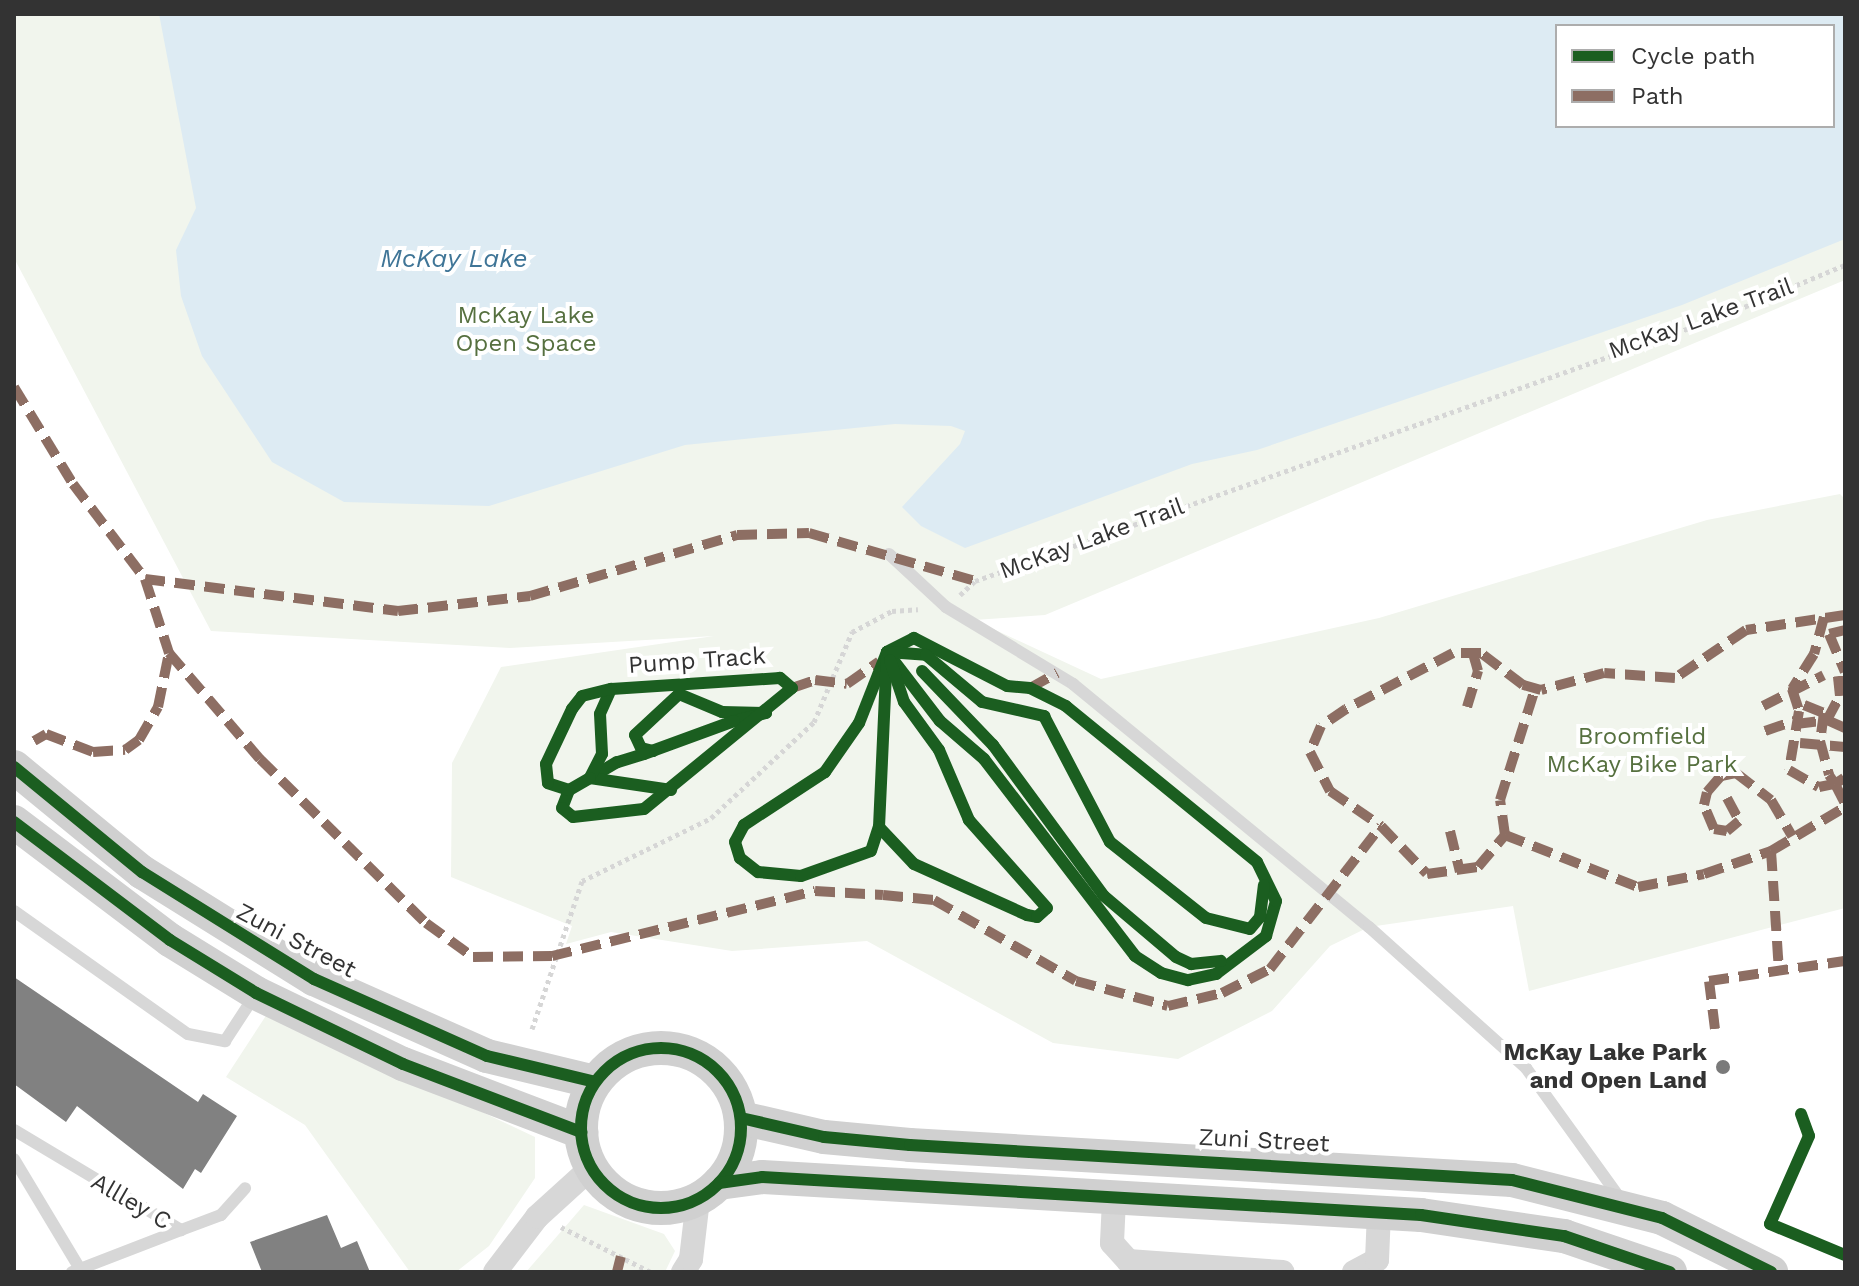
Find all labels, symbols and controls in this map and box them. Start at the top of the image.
legend [1555,24,1835,128]
text: Cycle path [1631,42,1756,70]
text: Path [1631,82,1684,110]
water label: McKay Lake [380,243,528,275]
street label: McKay Lake Trail [1604,272,1798,366]
park label: McKay Lake Open Space [456,302,596,358]
street label: McKay Lake Trail [995,492,1189,586]
street label: Pump Track [627,642,767,680]
park label: Broomfield McKay Bike Park [1546,723,1738,779]
street label: Zuni Street [231,898,361,984]
place label: McKay Lake Park and Open Land [1503,1039,1707,1095]
marker: McKay Lake Park and Open Land [1714,1058,1732,1076]
street label: Zuni Street [1198,1123,1330,1159]
street label: Allley C [86,1167,176,1237]

